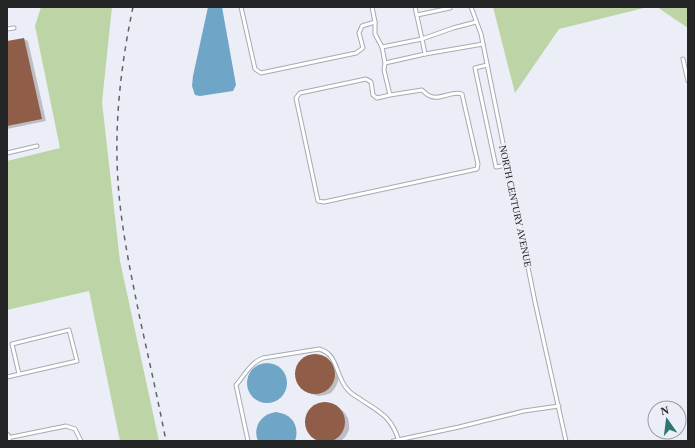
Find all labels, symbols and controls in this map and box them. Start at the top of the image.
street label: NORTH CENTURY AVENUE [497,144,534,268]
north arrow [647,400,687,440]
text: N [659,404,670,417]

